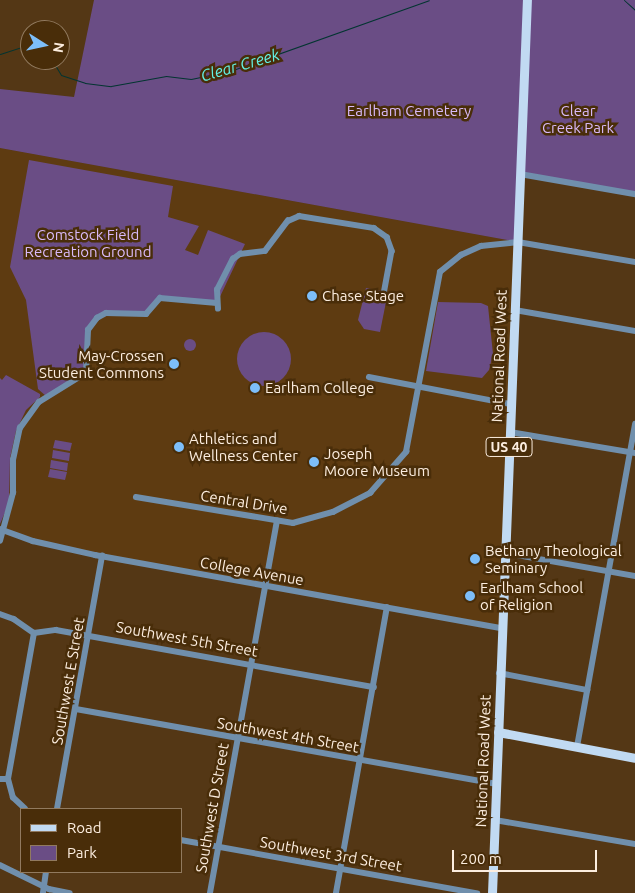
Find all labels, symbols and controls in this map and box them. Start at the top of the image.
north arrow [20,20,70,70]
text: N [50,41,68,54]
water label: Clear Creek [198,45,282,85]
park label: Clear Creek Park [542,101,614,136]
park label: Earlham Cemetery [347,102,471,120]
park label: Comstock Field Recreation Ground [25,225,151,260]
place label: Chase Stage [322,287,404,305]
street label: National Road West [488,289,510,423]
marker: Chase Stage [306,290,318,302]
place label: May-Crossen Student Commons [39,346,164,381]
marker: May-Crossen Student Commons [168,358,180,370]
place label: Earlham College [265,379,374,397]
marker: Earlham College [249,382,261,394]
place label: Athletics and Wellness Center [189,429,298,464]
road number: US 40 [485,436,533,458]
marker: Athletics and Wellness Center [173,441,185,453]
place label: Joseph Moore Museum [324,444,430,479]
marker: Joseph Moore Museum [308,456,320,468]
street label: Central Drive [199,486,289,518]
place label: Bethany Theological Seminary [485,541,622,576]
street label: College Avenue [199,553,305,589]
marker: Bethany Theological Seminary [469,553,481,565]
place label: Earlham School of Religion [480,578,583,613]
marker: Earlham School of Religion [464,590,476,602]
street label: Southwest E Street [48,616,88,746]
street label: Southwest 5th Street [115,618,259,660]
street label: National Road West [472,694,494,828]
street label: Southwest 4th Street [216,714,360,756]
street label: Southwest D Street [192,742,232,874]
legend [20,808,182,873]
text: Road [67,819,102,836]
street label: Southwest 3rd Street [259,833,403,875]
scale bar [455,840,600,872]
text: Park [67,844,97,861]
text: 200 m [460,850,502,867]

